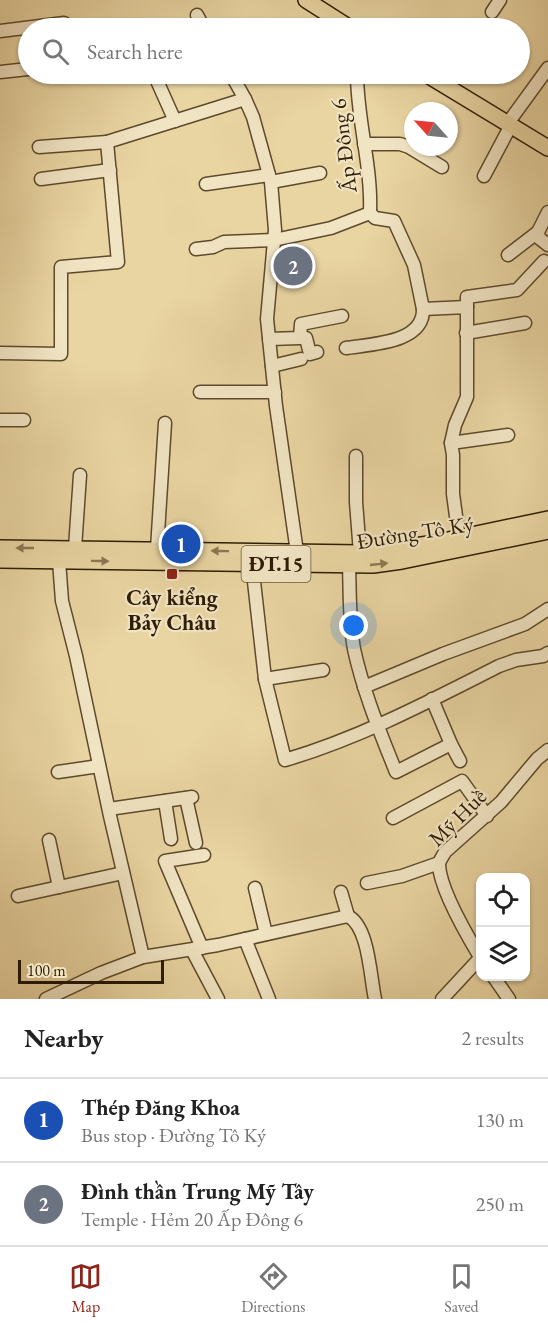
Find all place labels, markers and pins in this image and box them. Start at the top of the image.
pin: 2 [274,244,312,288]
pin: 1 [162,522,201,566]
marker: Cây kiểng Bảy Châu [165,567,179,581]
place label: Cây kiểng Bảy Châu [126,583,219,637]

